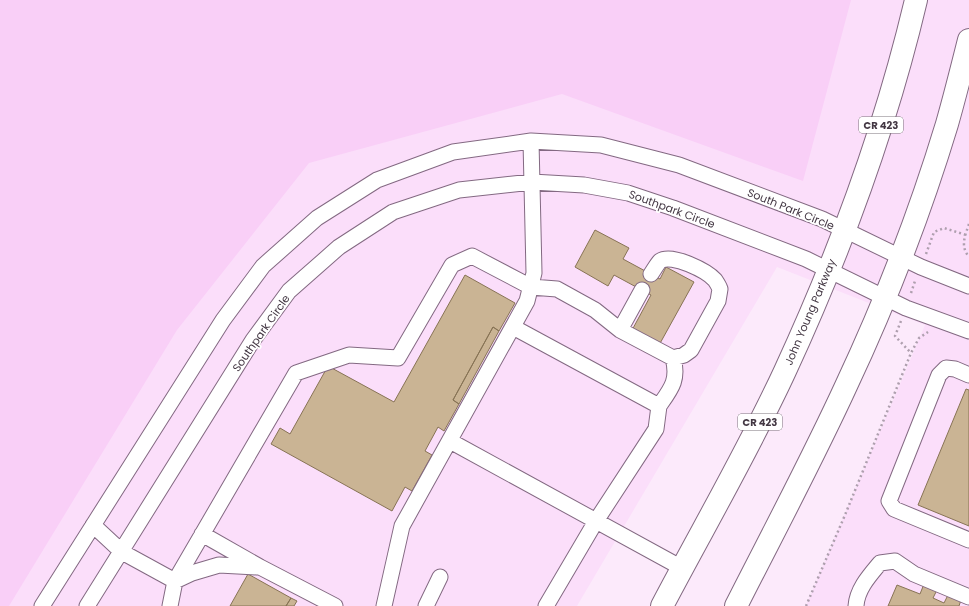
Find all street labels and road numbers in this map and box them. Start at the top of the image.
road number: CR 423 [859,117,903,133]
street label: South Park Circle [745,184,837,234]
street label: Southpark Circle [627,186,717,232]
street label: John Young Parkway [780,256,840,368]
street label: Southpark Circle [228,291,294,375]
road number: CR 423 [738,414,782,430]

